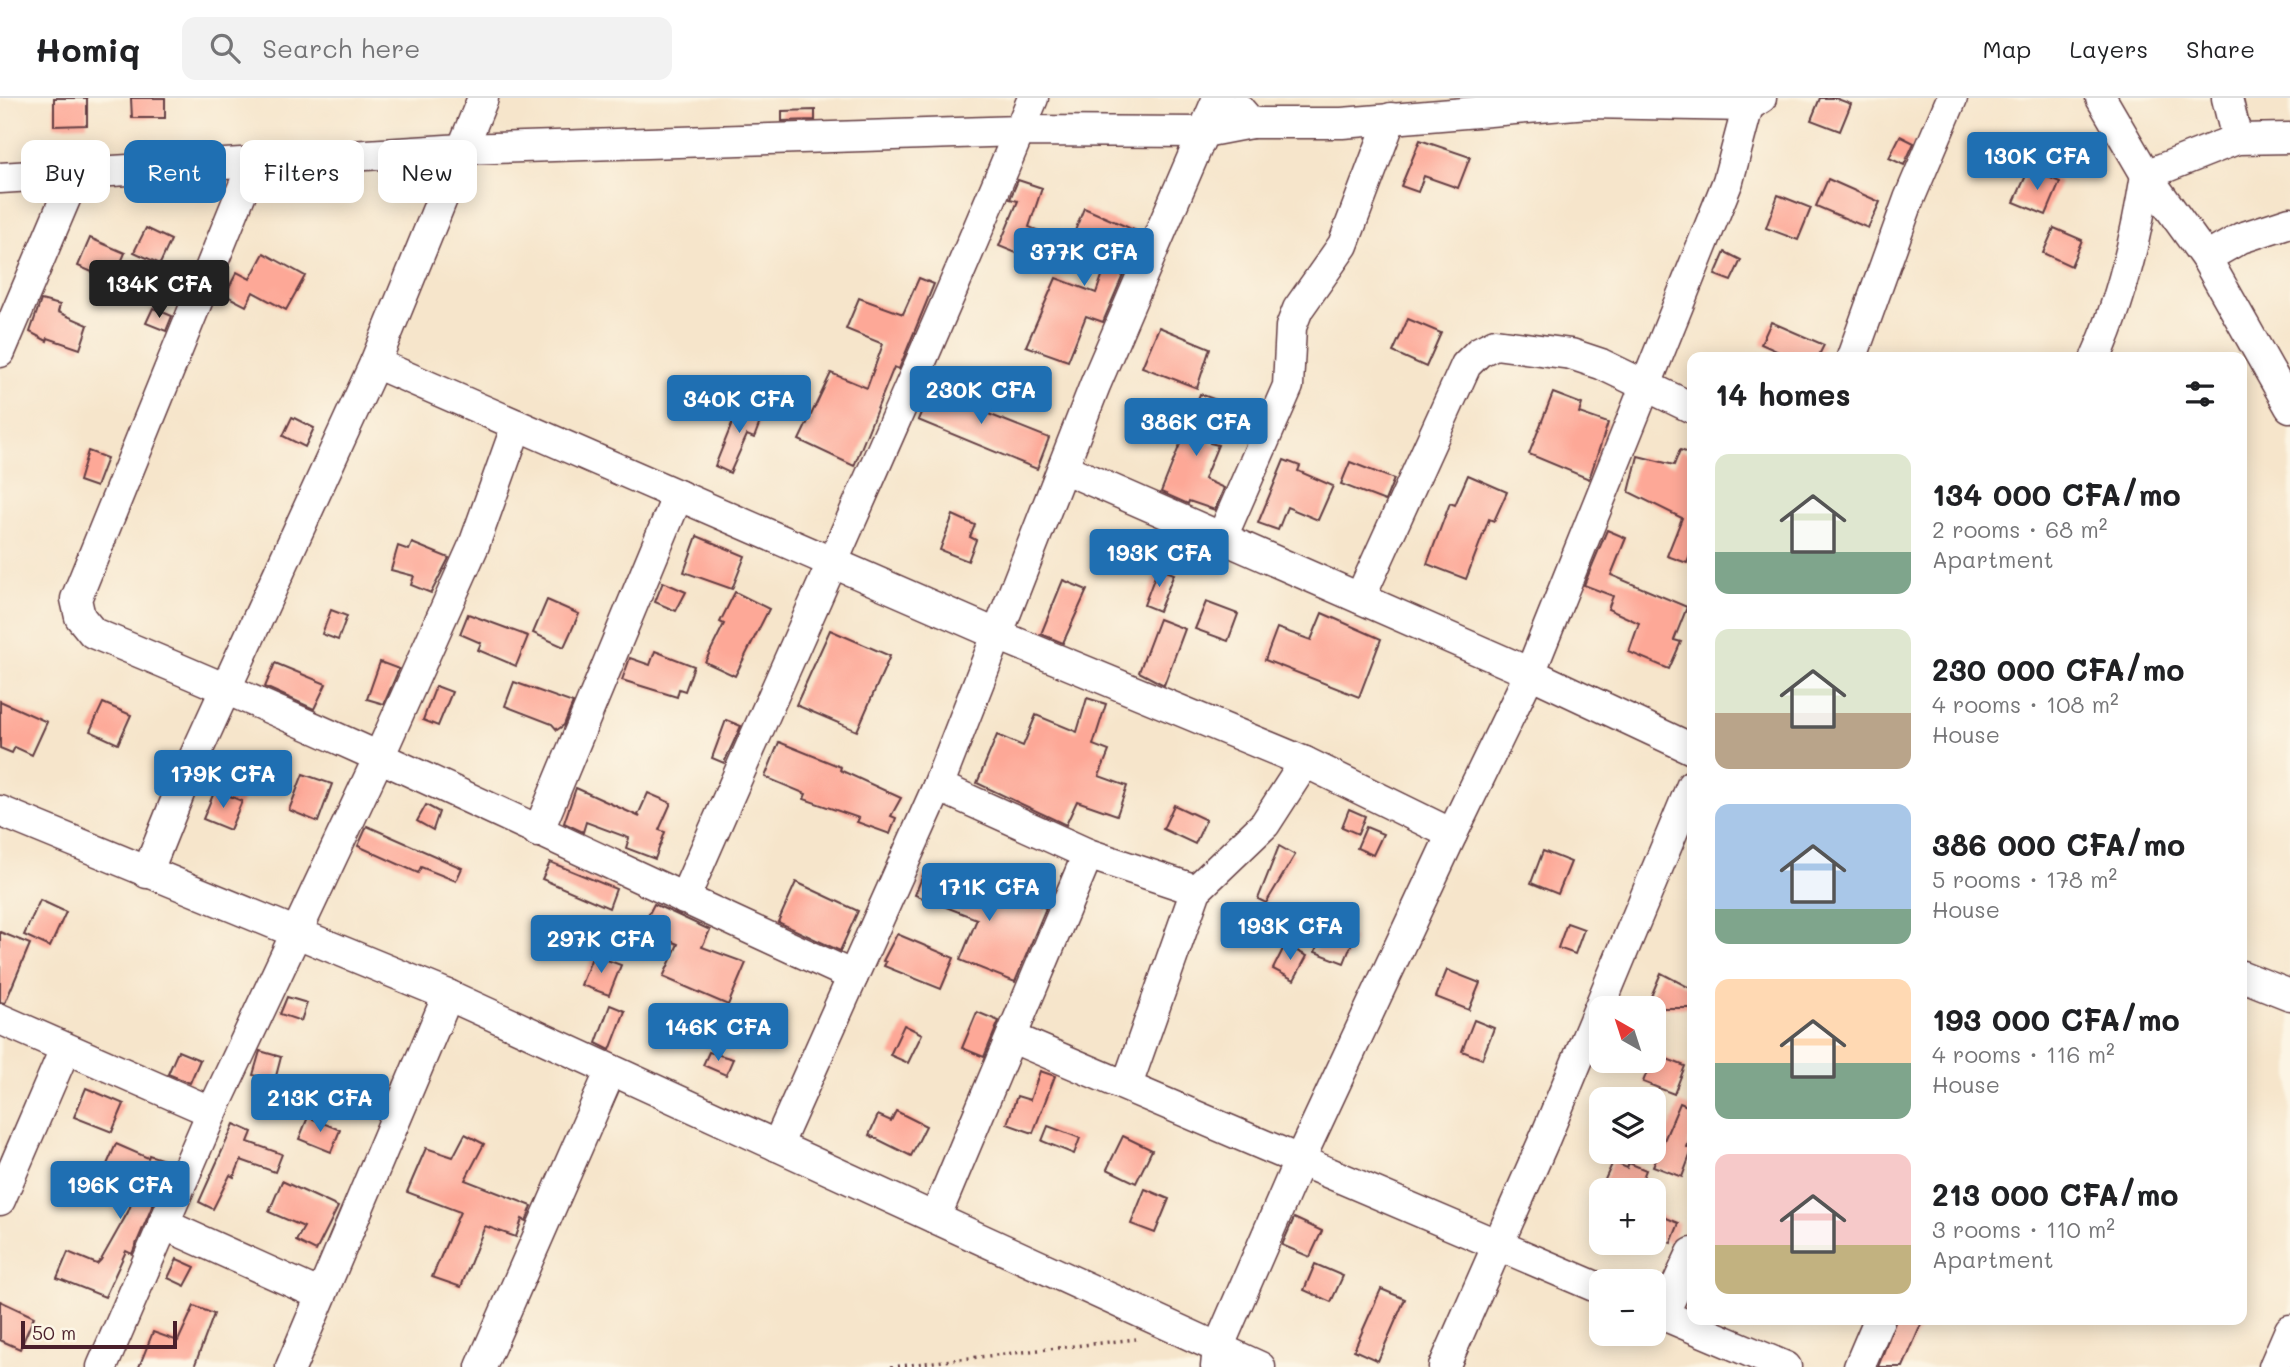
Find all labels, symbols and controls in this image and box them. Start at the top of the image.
search box [182,17,672,80]
text: Homiq [35,27,140,70]
icon: search [206,29,244,67]
text: Search here [262,31,420,65]
text: Map [1983,33,2031,64]
text: Layers [2069,33,2148,64]
text: Share [2186,33,2255,64]
pin: 130K CFA [1965,132,2109,192]
chip: Buy [21,140,110,203]
chip: Rent [124,140,226,203]
chip: Filters [240,140,364,203]
chip: New [378,140,477,203]
text: 130K CFA [1983,140,2091,170]
pin: 377K CFA [1012,228,1156,288]
text: 377K CFA [1030,236,1138,266]
pin: 134K CFA [87,260,231,320]
text: 134K CFA [105,268,213,298]
pin: 230K CFA [909,366,1053,426]
text: 230K CFA [926,374,1036,404]
text: 14 homes [1715,374,1851,414]
icon: filters [2181,375,2219,413]
pin: 340K CFA [667,376,811,435]
text: 340K CFA [683,383,795,413]
pin: 386K CFA [1124,398,1268,458]
text: 386K CFA [1141,406,1251,436]
text: 134 000 CFA/mo [1932,474,2181,514]
icon: home [1771,482,1855,566]
text: 2 rooms · 68 m² [1932,514,2107,544]
pin: 193K CFA [1087,530,1231,589]
text: 193K CFA [1106,537,1212,567]
text: Apartment [1932,544,2054,574]
text: 230 000 CFA/mo [1932,649,2184,689]
icon: home [1771,657,1855,741]
text: 4 rooms · 108 m² [1932,689,2119,719]
text: House [1932,719,2000,749]
pin: 179K CFA [151,750,295,810]
text: 179K CFA [170,758,276,788]
text: 386 000 CFA/mo [1932,824,2185,864]
icon: home [1771,832,1855,916]
pin: 171K CFA [917,864,1061,923]
text: 5 rooms · 178 m² [1932,864,2117,894]
text: 171K CFA [938,871,1040,901]
text: House [1932,894,2000,924]
pin: 193K CFA [1218,902,1362,962]
text: 193K CFA [1237,910,1343,940]
pin: 297K CFA [529,916,673,975]
text: 297K CFA [547,923,655,953]
north arrow [1589,996,1666,1073]
map controls [1589,996,1666,1346]
text: 193 000 CFA/mo [1932,999,2180,1039]
pin: 146K CFA [646,1004,790,1063]
icon: home [1771,1007,1855,1091]
text: 146K CFA [664,1011,772,1041]
text: 4 rooms · 116 m² [1932,1039,2115,1069]
text: House [1932,1069,2000,1099]
pin: 213K CFA [248,1074,392,1134]
text: 213K CFA [267,1082,373,1112]
button: layers [1589,1087,1666,1164]
pin: 196K CFA [48,1162,192,1221]
text: 196K CFA [67,1169,173,1199]
text: 213 000 CFA/mo [1932,1174,2178,1214]
button: + [1589,1178,1666,1255]
icon: home [1771,1182,1855,1266]
text: 3 rooms · 110 m² [1932,1214,2115,1244]
text: Apartment [1932,1244,2054,1274]
button: − [1589,1269,1666,1346]
scale bar [21,1318,177,1350]
text: 50 m [32,1320,76,1345]

